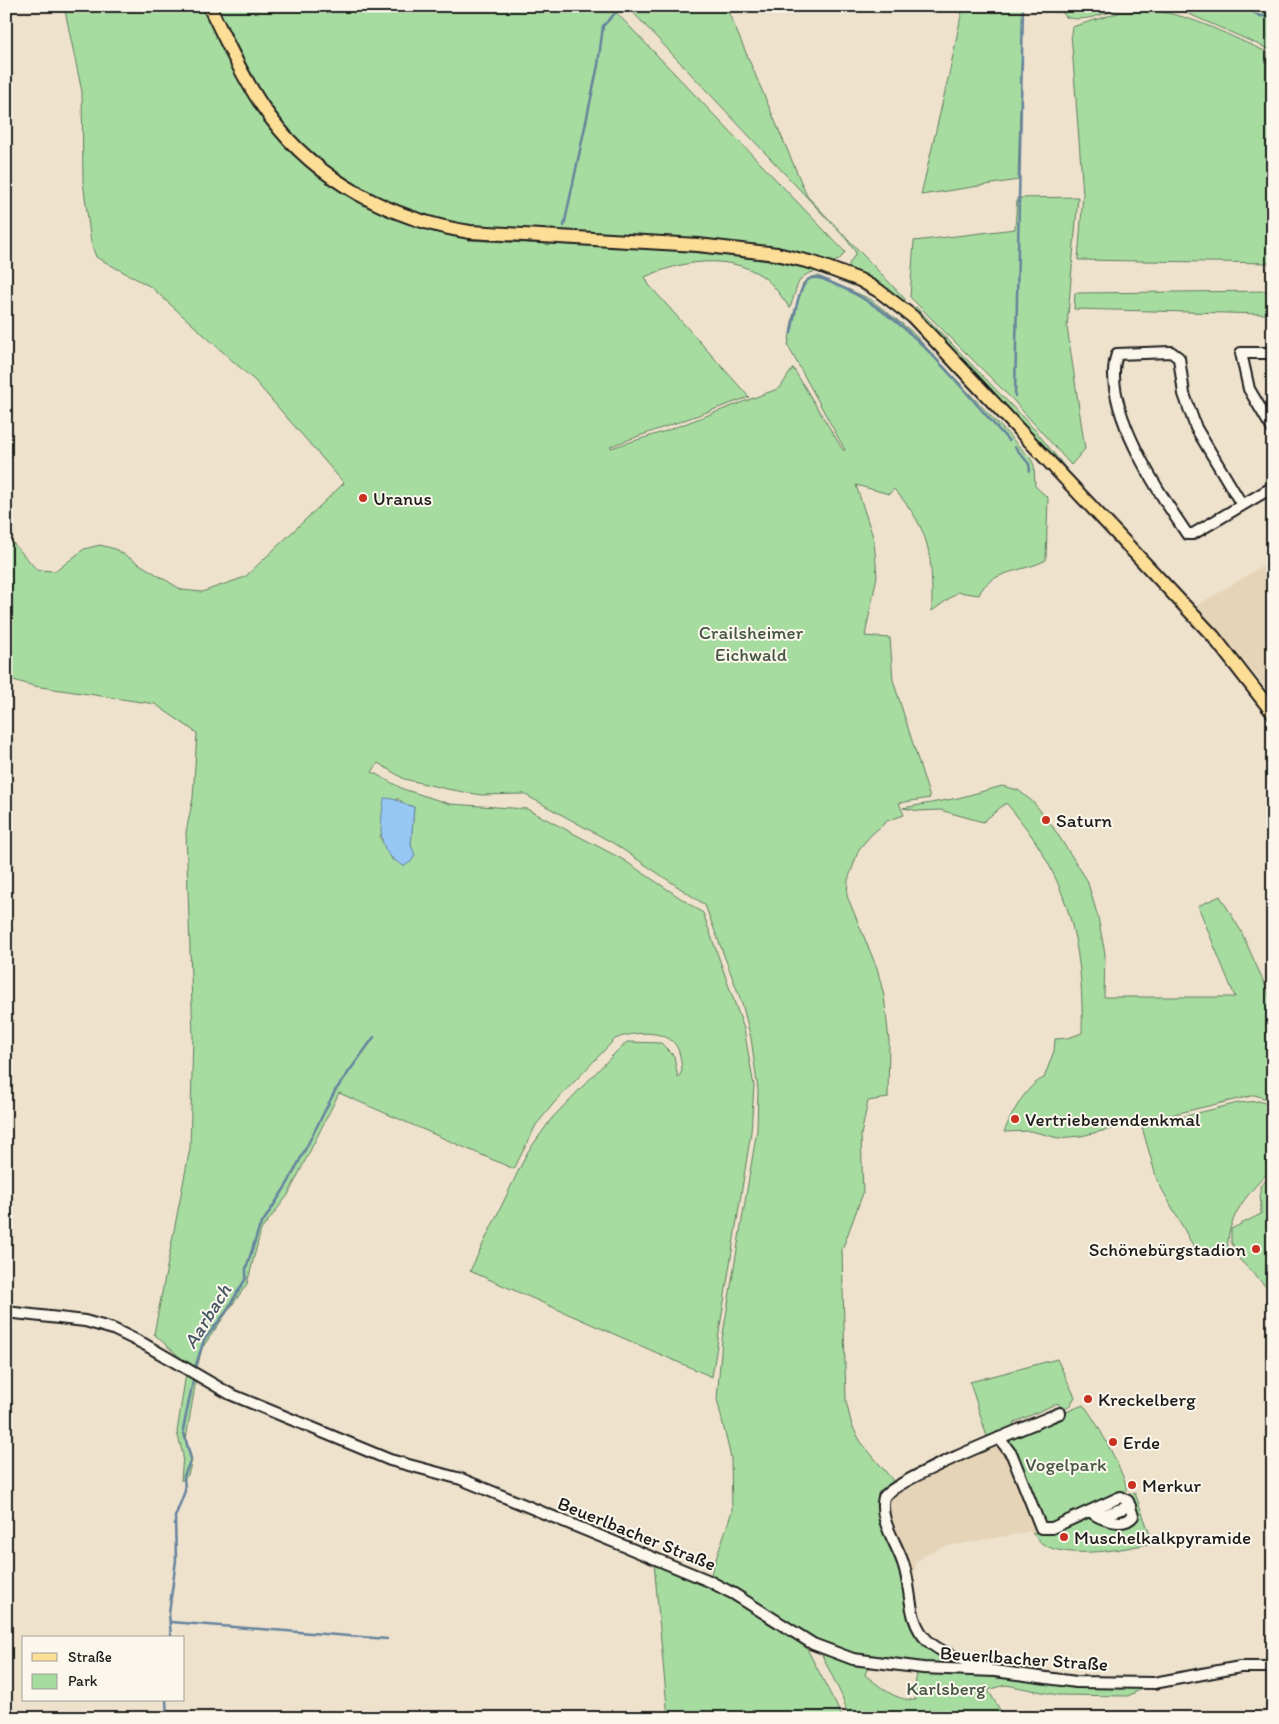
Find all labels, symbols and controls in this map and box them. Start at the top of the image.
place label: Uranus [373,487,432,510]
marker: Uranus [357,492,369,504]
park label: Crailsheimer Eichwald [699,621,804,666]
place label: Saturn [1056,809,1112,832]
marker: Saturn [1040,814,1052,826]
place label: Vertriebenendenkmal [1025,1108,1201,1131]
marker: Vertriebenendenkmal [1009,1113,1021,1125]
place label: Schönebürgstadion [1089,1238,1246,1261]
marker: Schönebürgstadion [1250,1243,1262,1255]
water label: Aarbach [178,1279,236,1353]
place label: Kreckelberg [1098,1388,1196,1411]
marker: Kreckelberg [1082,1393,1094,1405]
place label: Erde [1123,1431,1160,1454]
marker: Erde [1107,1436,1119,1448]
park label: Vogelpark [1025,1453,1107,1476]
place label: Merkur [1142,1474,1202,1497]
marker: Merkur [1126,1479,1138,1491]
street label: Beuerlbacher Straße [554,1491,719,1576]
place label: Muschelkalkpyramide [1074,1526,1251,1549]
marker: Muschelkalkpyramide [1058,1531,1070,1543]
legend [22,1636,185,1702]
street label: Beuerlbacher Straße [939,1641,1109,1676]
text: Straße [68,1648,112,1666]
text: Park [68,1672,98,1690]
park label: Karlsberg [906,1677,986,1700]

